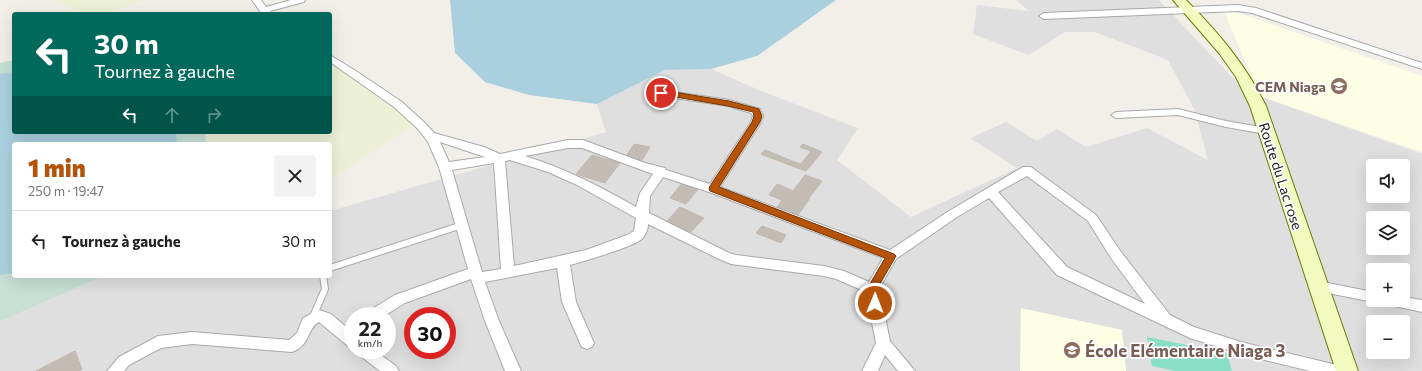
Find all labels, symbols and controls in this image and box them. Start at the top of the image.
text: 30 m [94,26,159,60]
icon: left [28,28,80,80]
text: Tournez à gauche [94,60,235,82]
pin [644,76,678,110]
school or university icon: CEM Niaga [1329,76,1349,96]
place label: CEM Niaga [1255,78,1326,95]
icon: arrive [650,82,672,104]
icon: left [119,104,141,126]
icon: ahead [161,104,183,126]
icon: right [203,104,225,126]
street label: Route du Lac rose [1256,120,1306,232]
text: 1 min [28,153,86,182]
button: close [274,155,316,197]
map controls [1366,159,1410,359]
button: sound [1366,159,1410,203]
text: 250 m · 19:47 [28,183,104,199]
button: layers [1366,211,1410,255]
icon: left [28,230,50,252]
text: Tournez à gauche [62,232,181,250]
text: 30 m [282,232,316,250]
button: + [1366,263,1410,307]
position arrow [854,282,896,324]
speed limit sign: 30 [404,307,456,359]
button: − [1366,315,1410,359]
text: 22 [359,316,381,340]
text: km/h [358,337,382,349]
school or university icon: École Elémentaire Niaga 3 [1062,340,1082,360]
place label: École Elémentaire Niaga 3 [1085,340,1285,361]

